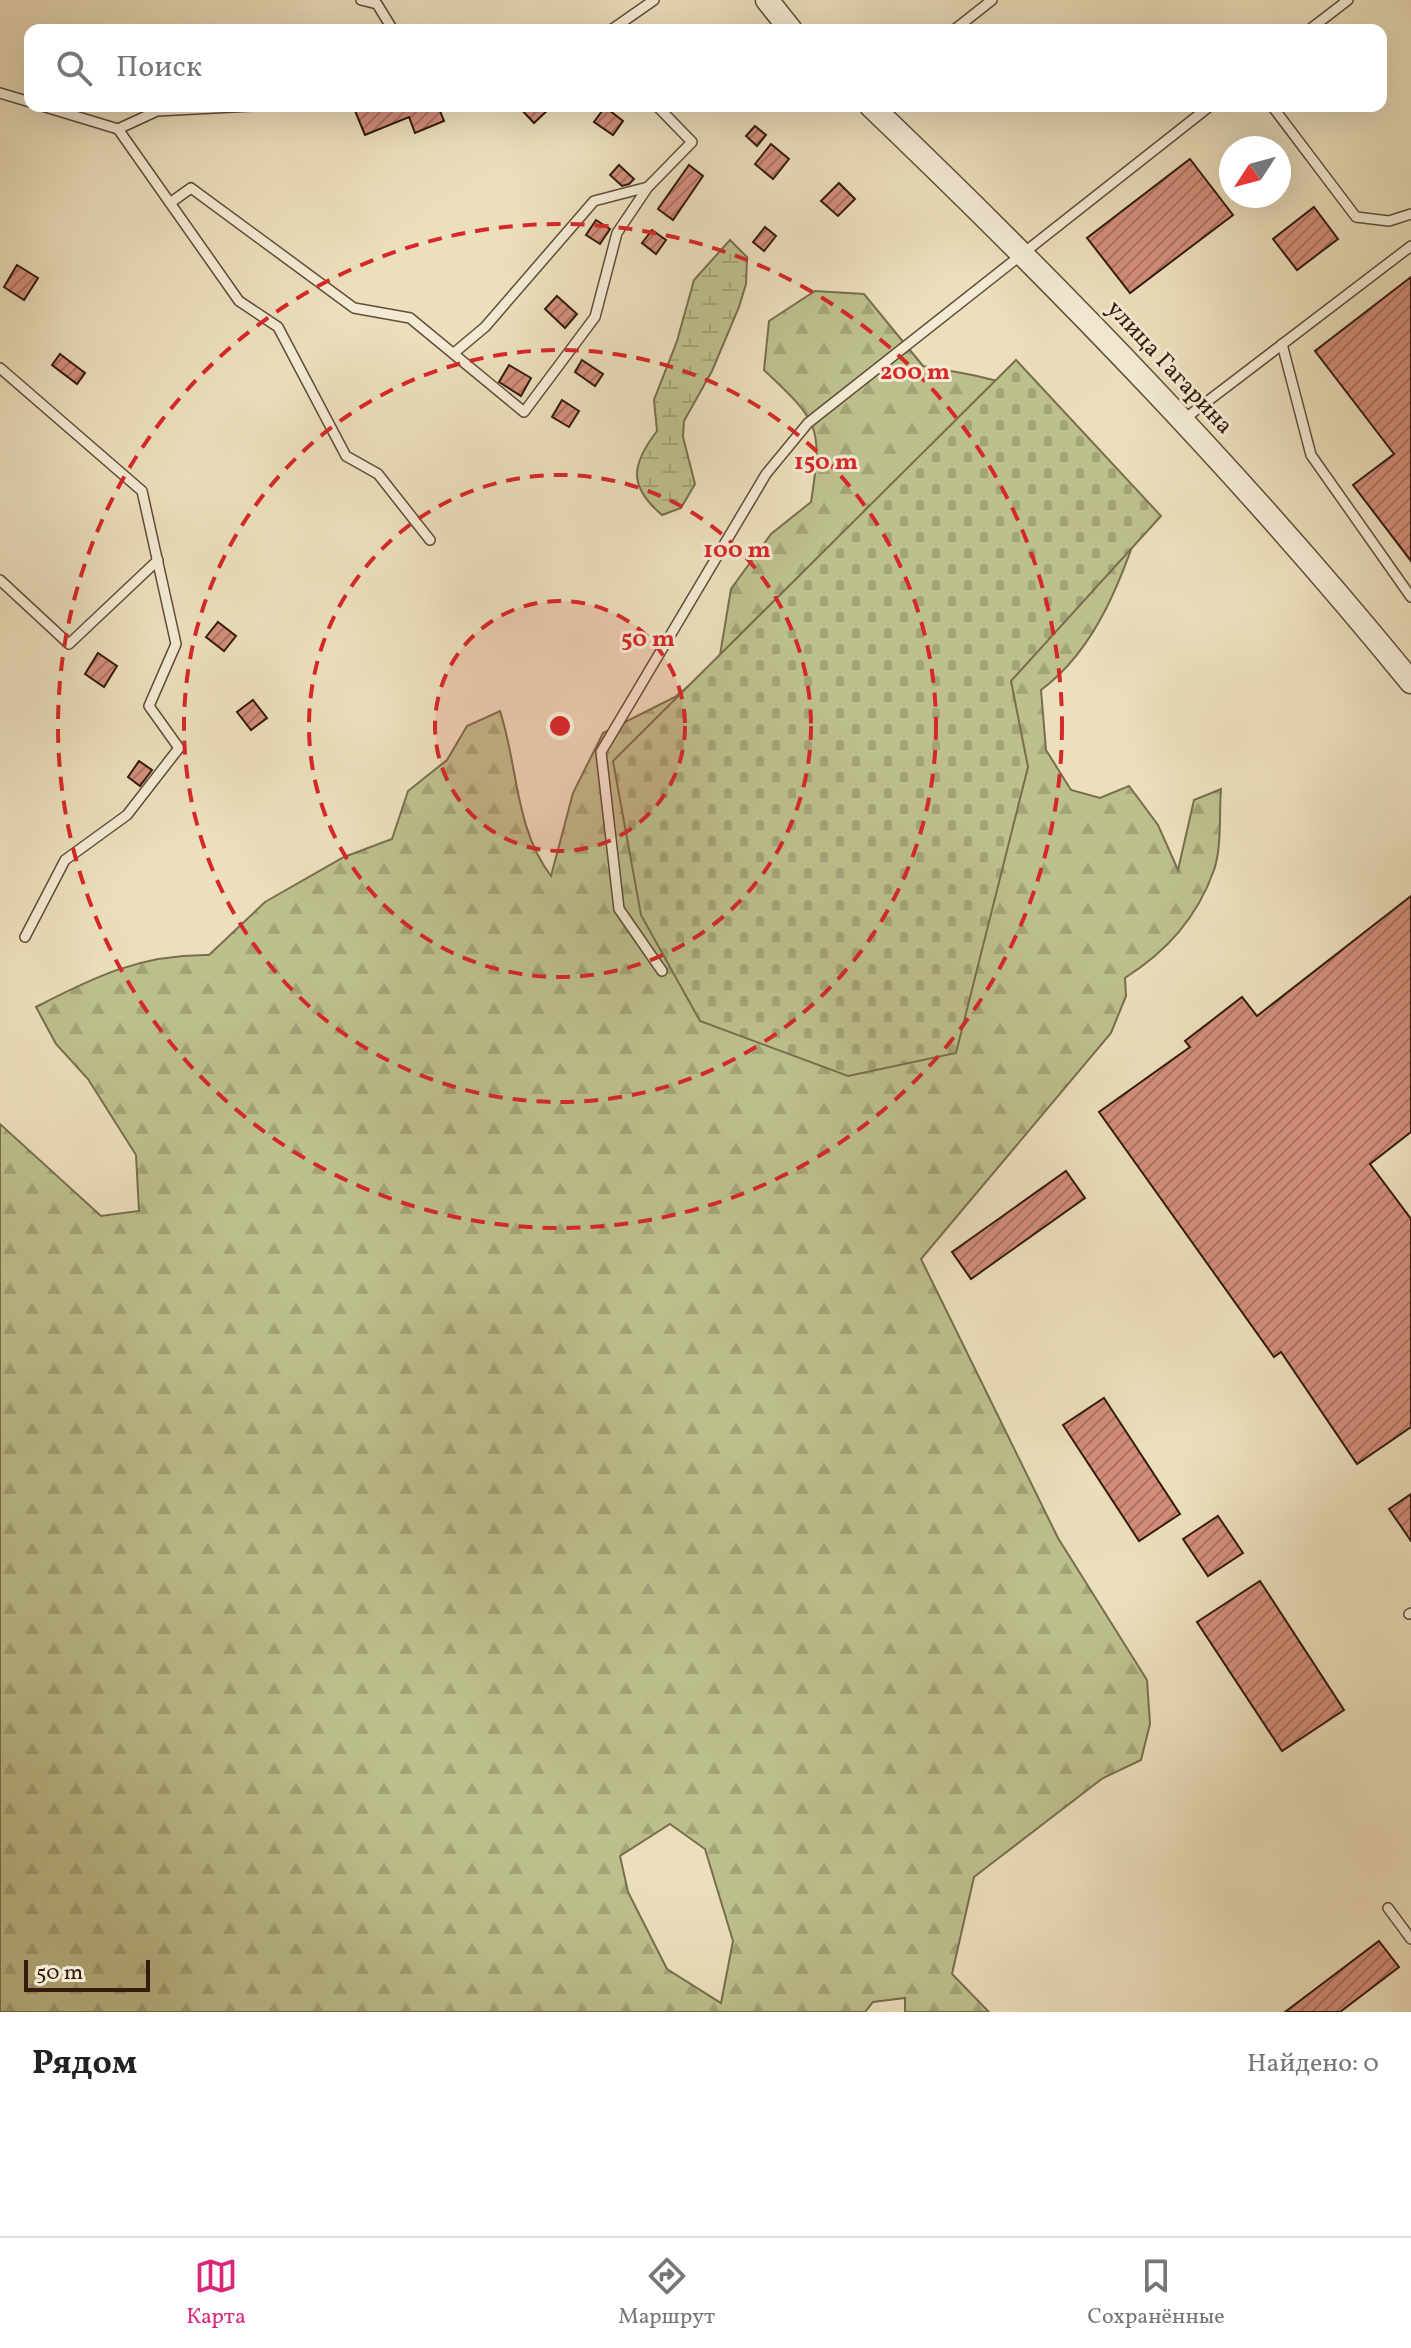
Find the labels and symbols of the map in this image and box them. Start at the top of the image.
north arrow [1219,136,1291,208]
street label: улица Гагарина [1098,293,1240,443]
text: 200 m [880,356,950,390]
text: 150 m [794,446,858,480]
text: 100 m [703,534,771,568]
text: 50 m [621,623,675,657]
centre of rings [546,712,574,740]
scale bar [24,1956,150,1992]

